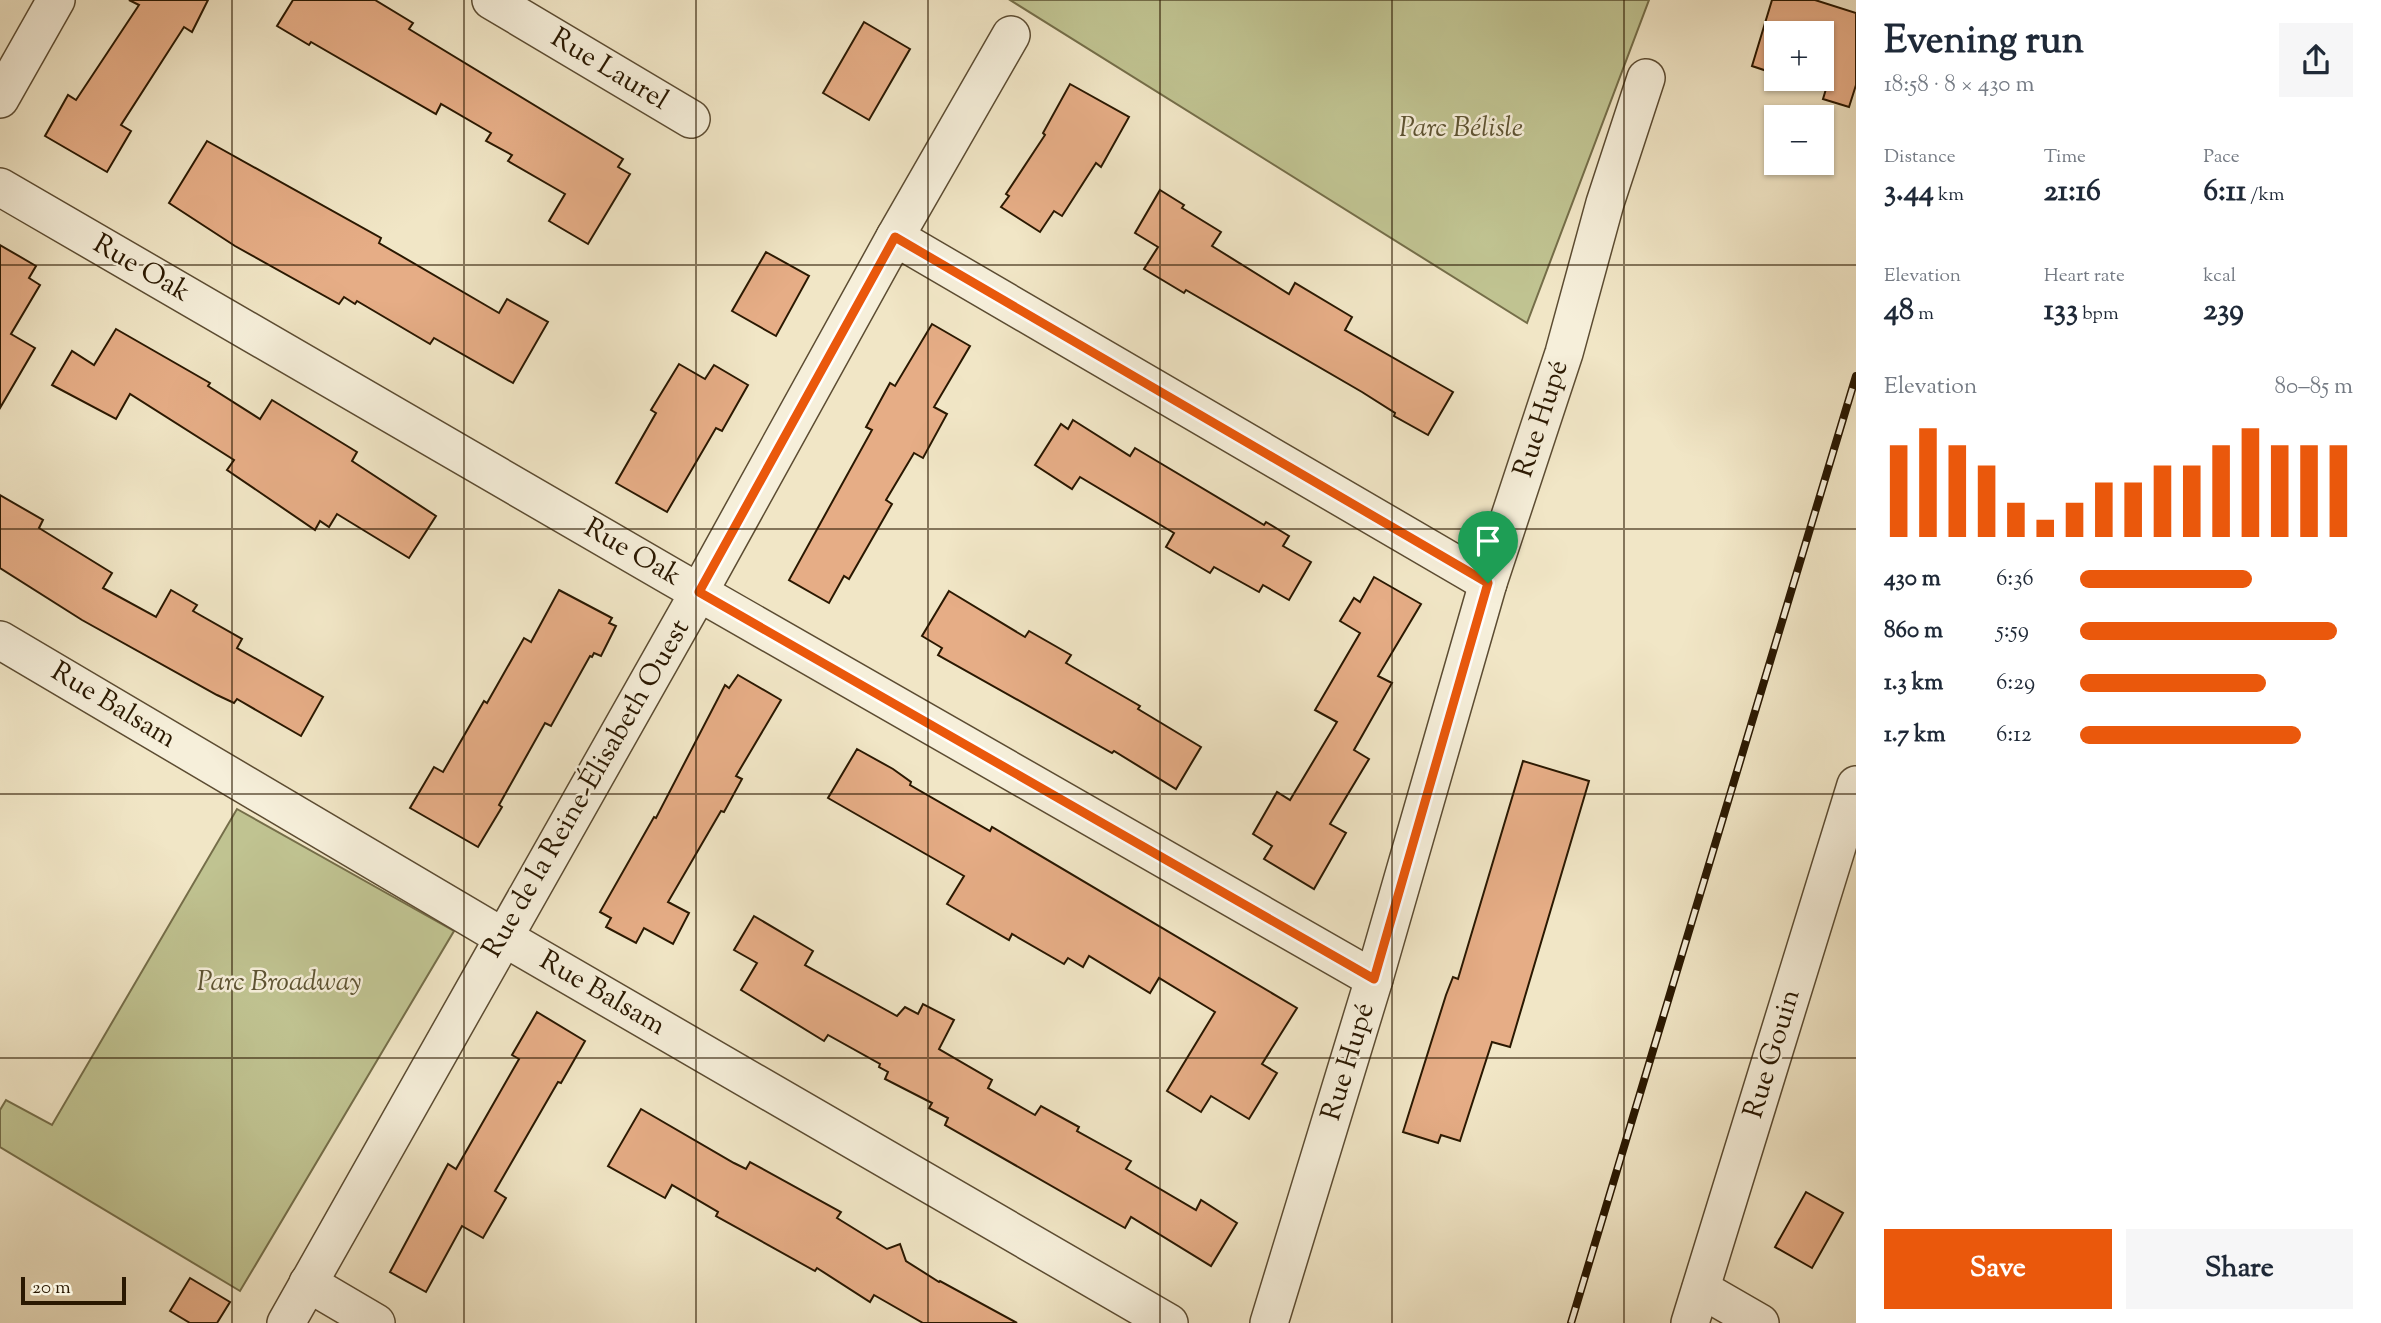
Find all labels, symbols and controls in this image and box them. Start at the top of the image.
text: Evening run [1884,16,2084,70]
street label: Rue Laurel [542,19,676,121]
map controls [1764,21,1834,175]
button: + [1764,21,1834,91]
button: share [2279,23,2353,97]
text: 18:58 · 8 × 430 m [1884,69,2034,102]
button: − [1764,105,1834,175]
park label: Parc Bélisle [1399,109,1523,149]
text: Distance [1884,144,1956,171]
text: Time [2044,144,2086,171]
text: Pace [2203,144,2240,171]
text: 3.44 [1884,171,1934,214]
text: 21:16 [2044,171,2101,214]
text: 6:11 [2203,171,2246,214]
text: km [1934,182,1964,209]
text: /km [2246,182,2285,209]
street label: Rue Oak [85,225,197,313]
text: Elevation [1884,263,1961,290]
text: Heart rate [2044,263,2125,290]
text: kcal [2203,263,2236,290]
text: 48 [1884,290,1914,333]
text: 133 [2044,290,2078,333]
text: 239 [2203,290,2244,333]
text: m [1914,301,1934,328]
text: bpm [2078,301,2119,328]
street label: Rue Hupé [1504,355,1580,483]
text: Elevation [1884,371,1977,404]
text: 80–85 m [2275,371,2353,404]
street label: Rue Oak [576,509,688,597]
pin [1458,511,1518,583]
icon: arrive [1469,522,1507,560]
text: 430 m [1884,563,1941,596]
text: 6:36 [1996,563,2034,596]
street label: Rue de la Reine-Élisabeth Ouest [473,612,701,966]
text: 860 m [1884,615,1943,648]
text: 5:59 [1996,615,2029,648]
street label: Rue Balsam [43,653,183,759]
text: 1.3 km [1884,667,1943,700]
text: 6:29 [1996,667,2035,700]
text: 1.7 km [1884,719,1946,752]
text: 6:12 [1996,719,2032,752]
street label: Rue Balsam [531,942,673,1046]
park label: Parc Broadway [197,963,361,1003]
street label: Rue Gouin [1734,984,1812,1124]
street label: Rue Hupé [1312,998,1386,1126]
button: Save [1884,1229,2112,1309]
button: Share [2126,1229,2353,1309]
scale bar [21,1274,126,1306]
text: 20 m [32,1275,71,1302]

